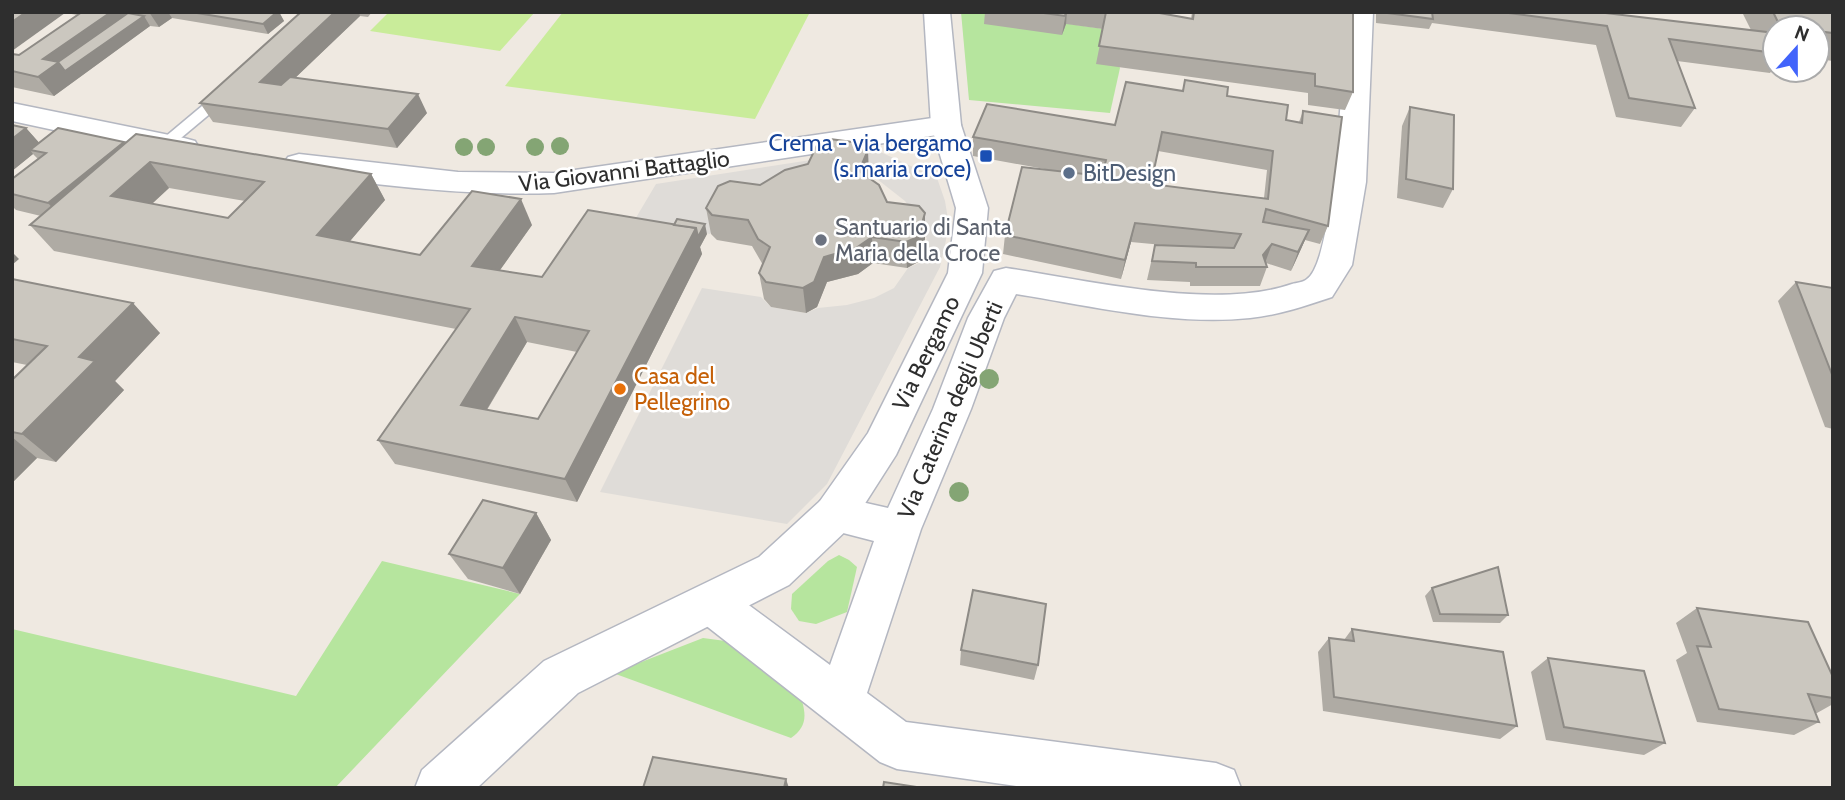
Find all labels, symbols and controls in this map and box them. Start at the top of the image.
north arrow [1761,14,1831,84]
text: N [1792,20,1812,47]
place label: Crema - via bergamo (s.maria croce) [769,129,972,183]
street label: Via Giovanni Battaglio [517,144,731,198]
marker: Crema - via bergamo (s.maria croce) [978,148,994,164]
place label: BitDesign [1083,159,1176,187]
marker: BitDesign [1061,165,1077,181]
place label: Santuario di Santa Maria della Croce [835,213,1012,267]
marker: Santuario di Santa Maria della Croce [813,232,829,248]
street label: Via Bergamo [886,291,966,415]
street label: Via Caterina degli Uberti [891,297,1009,523]
place label: Casa del Pellegrino [634,362,730,416]
marker: Casa del Pellegrino [612,381,628,397]

